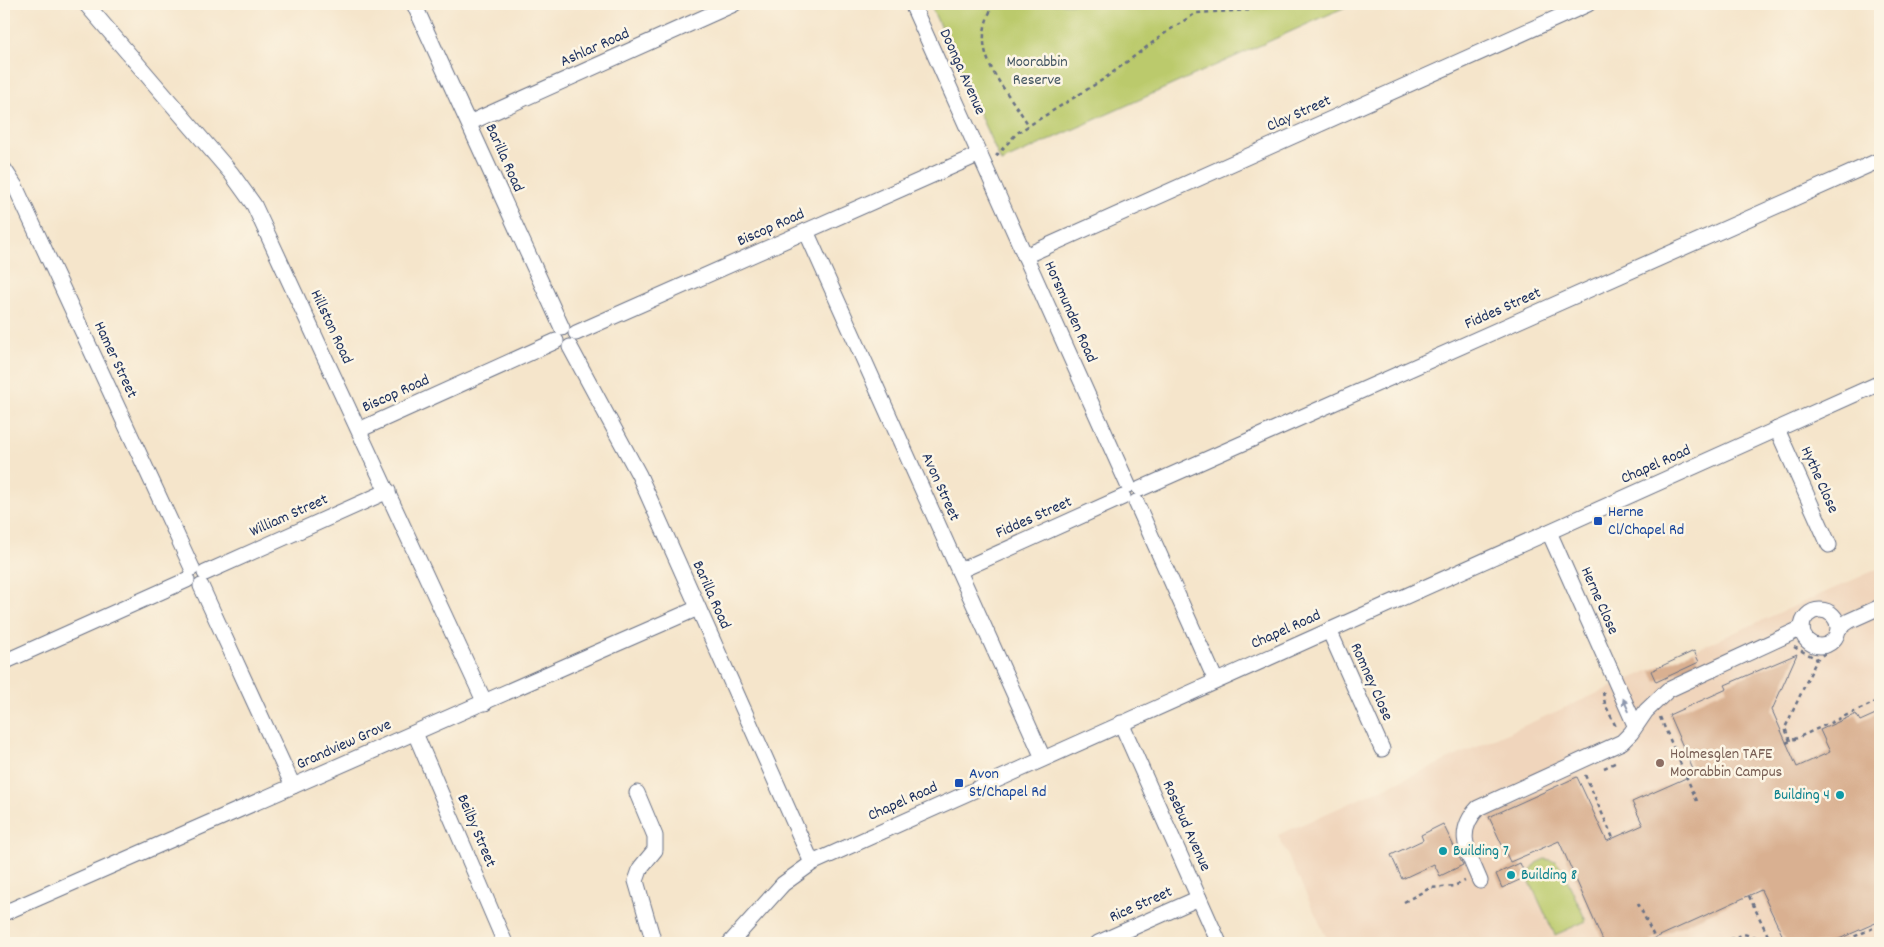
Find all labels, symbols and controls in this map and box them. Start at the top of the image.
street label: Ashlar Road [557,23,633,73]
street label: Doonga Avenue [933,25,991,119]
park label: Moorabbin Reserve [1006,51,1068,92]
street label: Clay Street [1263,90,1335,138]
street label: Barilla Road [479,120,529,196]
street label: Biscop Road [734,203,808,253]
street label: Horsmunden Road [1037,258,1103,366]
street label: Fiddes Street [1461,282,1545,336]
street label: Hillston Road [304,286,358,368]
street label: Hamer Street [87,318,143,402]
street label: Biscop Road [359,369,433,419]
street label: Chapel Road [1617,439,1695,491]
street label: Hythe Close [1794,443,1844,517]
street label: Avon Street [915,449,965,525]
street label: William Street [246,488,332,544]
street label: Fiddes Street [992,491,1076,545]
place label: Herne Cl/Chapel Rd [1608,501,1684,542]
marker: Herne Cl/Chapel Rd [1592,515,1604,527]
street label: Barilla Road [686,557,736,633]
street label: Herne Close [1574,563,1624,639]
street label: Chapel Road [1247,604,1325,656]
street label: Romney Close [1344,639,1398,725]
one-way arrow [1622,698,1630,712]
street label: Grandview Grove [293,714,395,776]
place label: Holmesglen TAFE Moorabbin Campus [1670,743,1783,784]
marker: Holmesglen TAFE Moorabbin Campus [1654,757,1666,769]
place label: Avon St/Chapel Rd [969,763,1046,804]
street label: Chapel Road [864,776,942,828]
marker: Avon St/Chapel Rd [953,777,965,789]
street label: Rosebud Avenue [1156,777,1216,875]
place label: Building 4 [1774,784,1830,807]
marker: Building 4 [1834,789,1846,801]
street label: Beilby Street [450,791,502,871]
place label: Building 7 [1453,840,1509,863]
marker: Building 7 [1437,845,1449,857]
place label: Building 8 [1521,864,1577,887]
marker: Building 8 [1505,869,1517,881]
street label: Rice Street [1106,881,1176,929]

